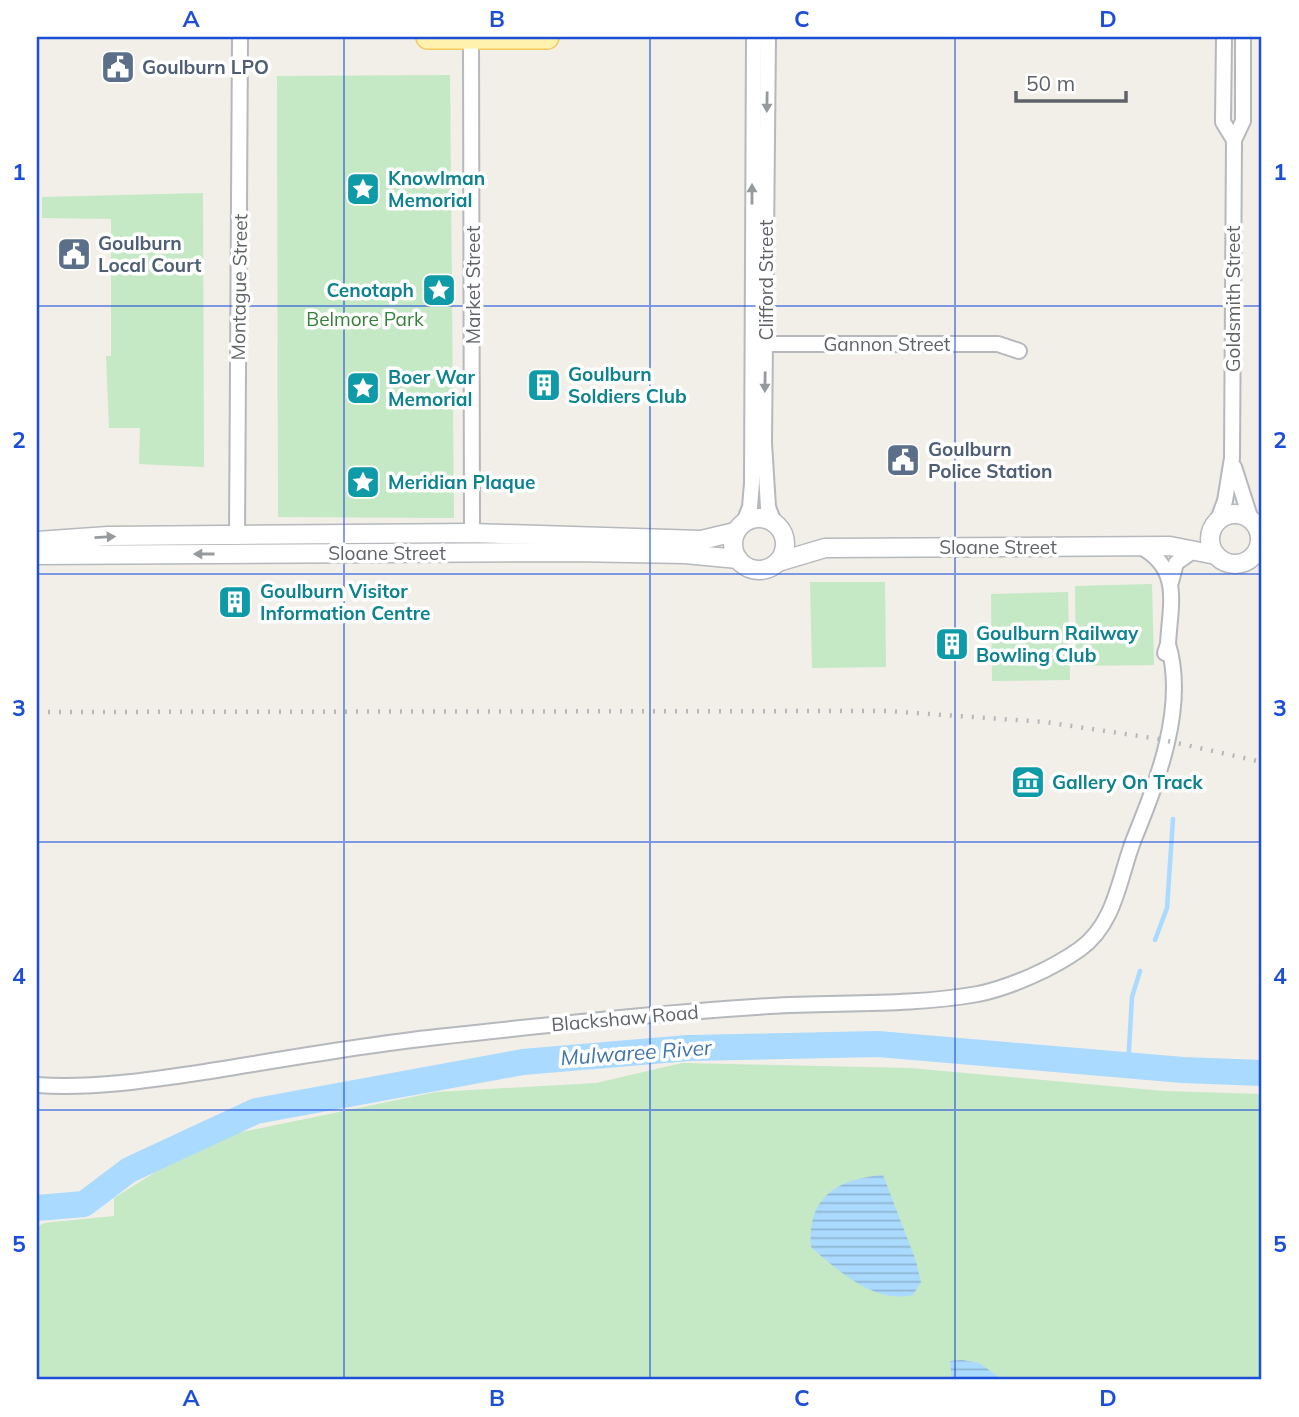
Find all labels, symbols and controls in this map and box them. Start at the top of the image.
text: A [182,4,200,33]
text: B [489,4,505,33]
text: C [794,4,810,33]
text: D [1099,4,1117,33]
public building icon: Goulburn LPO [99,48,137,86]
place label: Goulburn LPO [142,55,269,79]
scale bar [1016,60,1126,104]
text: 50 m [1026,70,1075,96]
one-way arrow [761,91,773,113]
text: 1 [12,157,26,186]
text: 1 [1273,157,1287,186]
place label: Knowlman Memorial [388,166,485,212]
place icon: Knowlman Memorial [344,170,382,208]
one-way arrow [746,183,758,205]
street label: Montague Street [226,213,252,360]
street label: Clifford Street [754,219,778,340]
street label: Market Street [461,225,485,344]
street label: Goldsmith Street [1221,225,1245,372]
place label: Goulburn Local Court [98,231,201,277]
public building icon: Goulburn Local Court [55,235,93,273]
place icon: Cenotaph [420,271,458,309]
place label: Cenotaph [326,278,414,302]
park label: Belmore Park [306,307,424,331]
street label: Gannon Street [823,332,951,356]
place label: Goulburn Soldiers Club [568,362,687,408]
place label: Boer War Memorial [388,365,475,411]
building icon: Goulburn Soldiers Club [525,366,563,404]
place icon: Boer War Memorial [344,369,382,407]
one-way arrow [760,371,771,393]
text: 2 [12,425,26,454]
text: 2 [1273,425,1287,454]
place label: Goulburn Police Station [928,437,1052,483]
public building icon: Goulburn Police Station [884,441,922,479]
place icon: Meridian Plaque [344,463,382,501]
place label: Meridian Plaque [388,470,535,494]
one-way arrow [94,531,116,542]
street label: Sloane Street [939,535,1057,559]
street label: Sloane Street [328,541,446,565]
one-way arrow [193,548,215,560]
place label: Goulburn Visitor Information Centre [260,579,430,625]
building icon: Goulburn Visitor Information Centre [216,583,254,621]
place label: Goulburn Railway Bowling Club [976,621,1139,667]
building icon: Goulburn Railway Bowling Club [933,625,971,663]
text: 3 [12,693,26,722]
text: 3 [1273,693,1287,722]
museum icon: Gallery On Track [1009,763,1047,801]
place label: Gallery On Track [1052,770,1203,794]
text: 4 [12,961,26,990]
text: 4 [1273,961,1287,990]
street label: Blackshaw Road [550,1000,700,1036]
water label: Mulwaree River [560,1034,714,1070]
text: 5 [12,1229,26,1258]
text: 5 [1273,1229,1287,1258]
text: A [182,1383,200,1412]
text: B [489,1383,505,1412]
text: C [794,1383,810,1412]
text: D [1099,1383,1117,1412]

